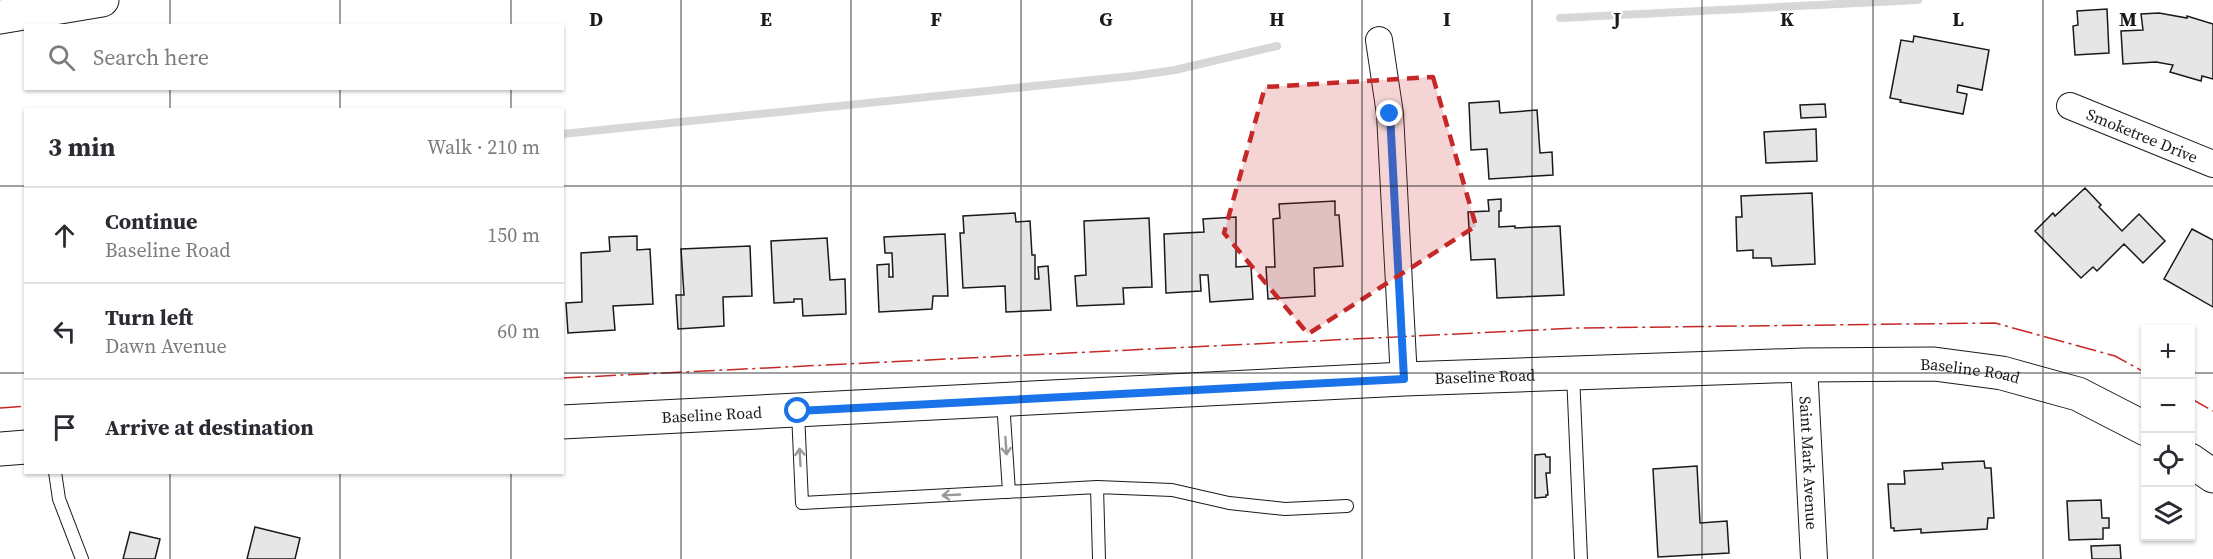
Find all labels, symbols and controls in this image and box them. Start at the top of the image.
text: D [589,5,603,33]
text: E [760,5,772,33]
text: F [930,5,942,33]
text: G [1099,5,1113,33]
text: H [1269,5,1285,33]
text: I [1443,5,1451,33]
text: J [1611,5,1621,33]
text: K [1780,5,1794,33]
text: L [1952,5,1964,33]
text: M [2119,5,2137,33]
search box [24,24,564,90]
icon: search [45,41,78,74]
text: Search here [93,42,209,72]
route end [1376,100,1402,126]
street label: Smoketree Drive [2083,103,2201,168]
text: 3 min [48,129,115,165]
text: Walk · 210 m [427,133,540,161]
text: Continue [105,206,198,236]
icon: ahead [48,219,81,252]
text: 150 m [487,221,540,249]
text: Baseline Road [105,236,231,264]
text: Turn left [105,302,193,332]
icon: left [48,315,81,348]
text: 60 m [497,317,540,345]
map controls [2141,325,2195,541]
button: + [2141,325,2195,379]
text: Dawn Avenue [105,332,227,360]
street label: Baseline Road [1920,353,2023,389]
street label: Baseline Road [1434,363,1536,389]
button: − [2141,379,2195,433]
street label: Saint Mark Avenue [1795,396,1823,530]
route start [784,397,810,423]
street label: Baseline Road [661,401,763,428]
icon: arrive [48,411,81,444]
text: Arrive at destination [105,412,314,442]
button: locate [2141,433,2195,487]
one-way arrow [1001,435,1012,455]
one-way arrow [794,447,805,467]
button: layers [2141,487,2195,541]
one-way arrow [941,490,961,501]

